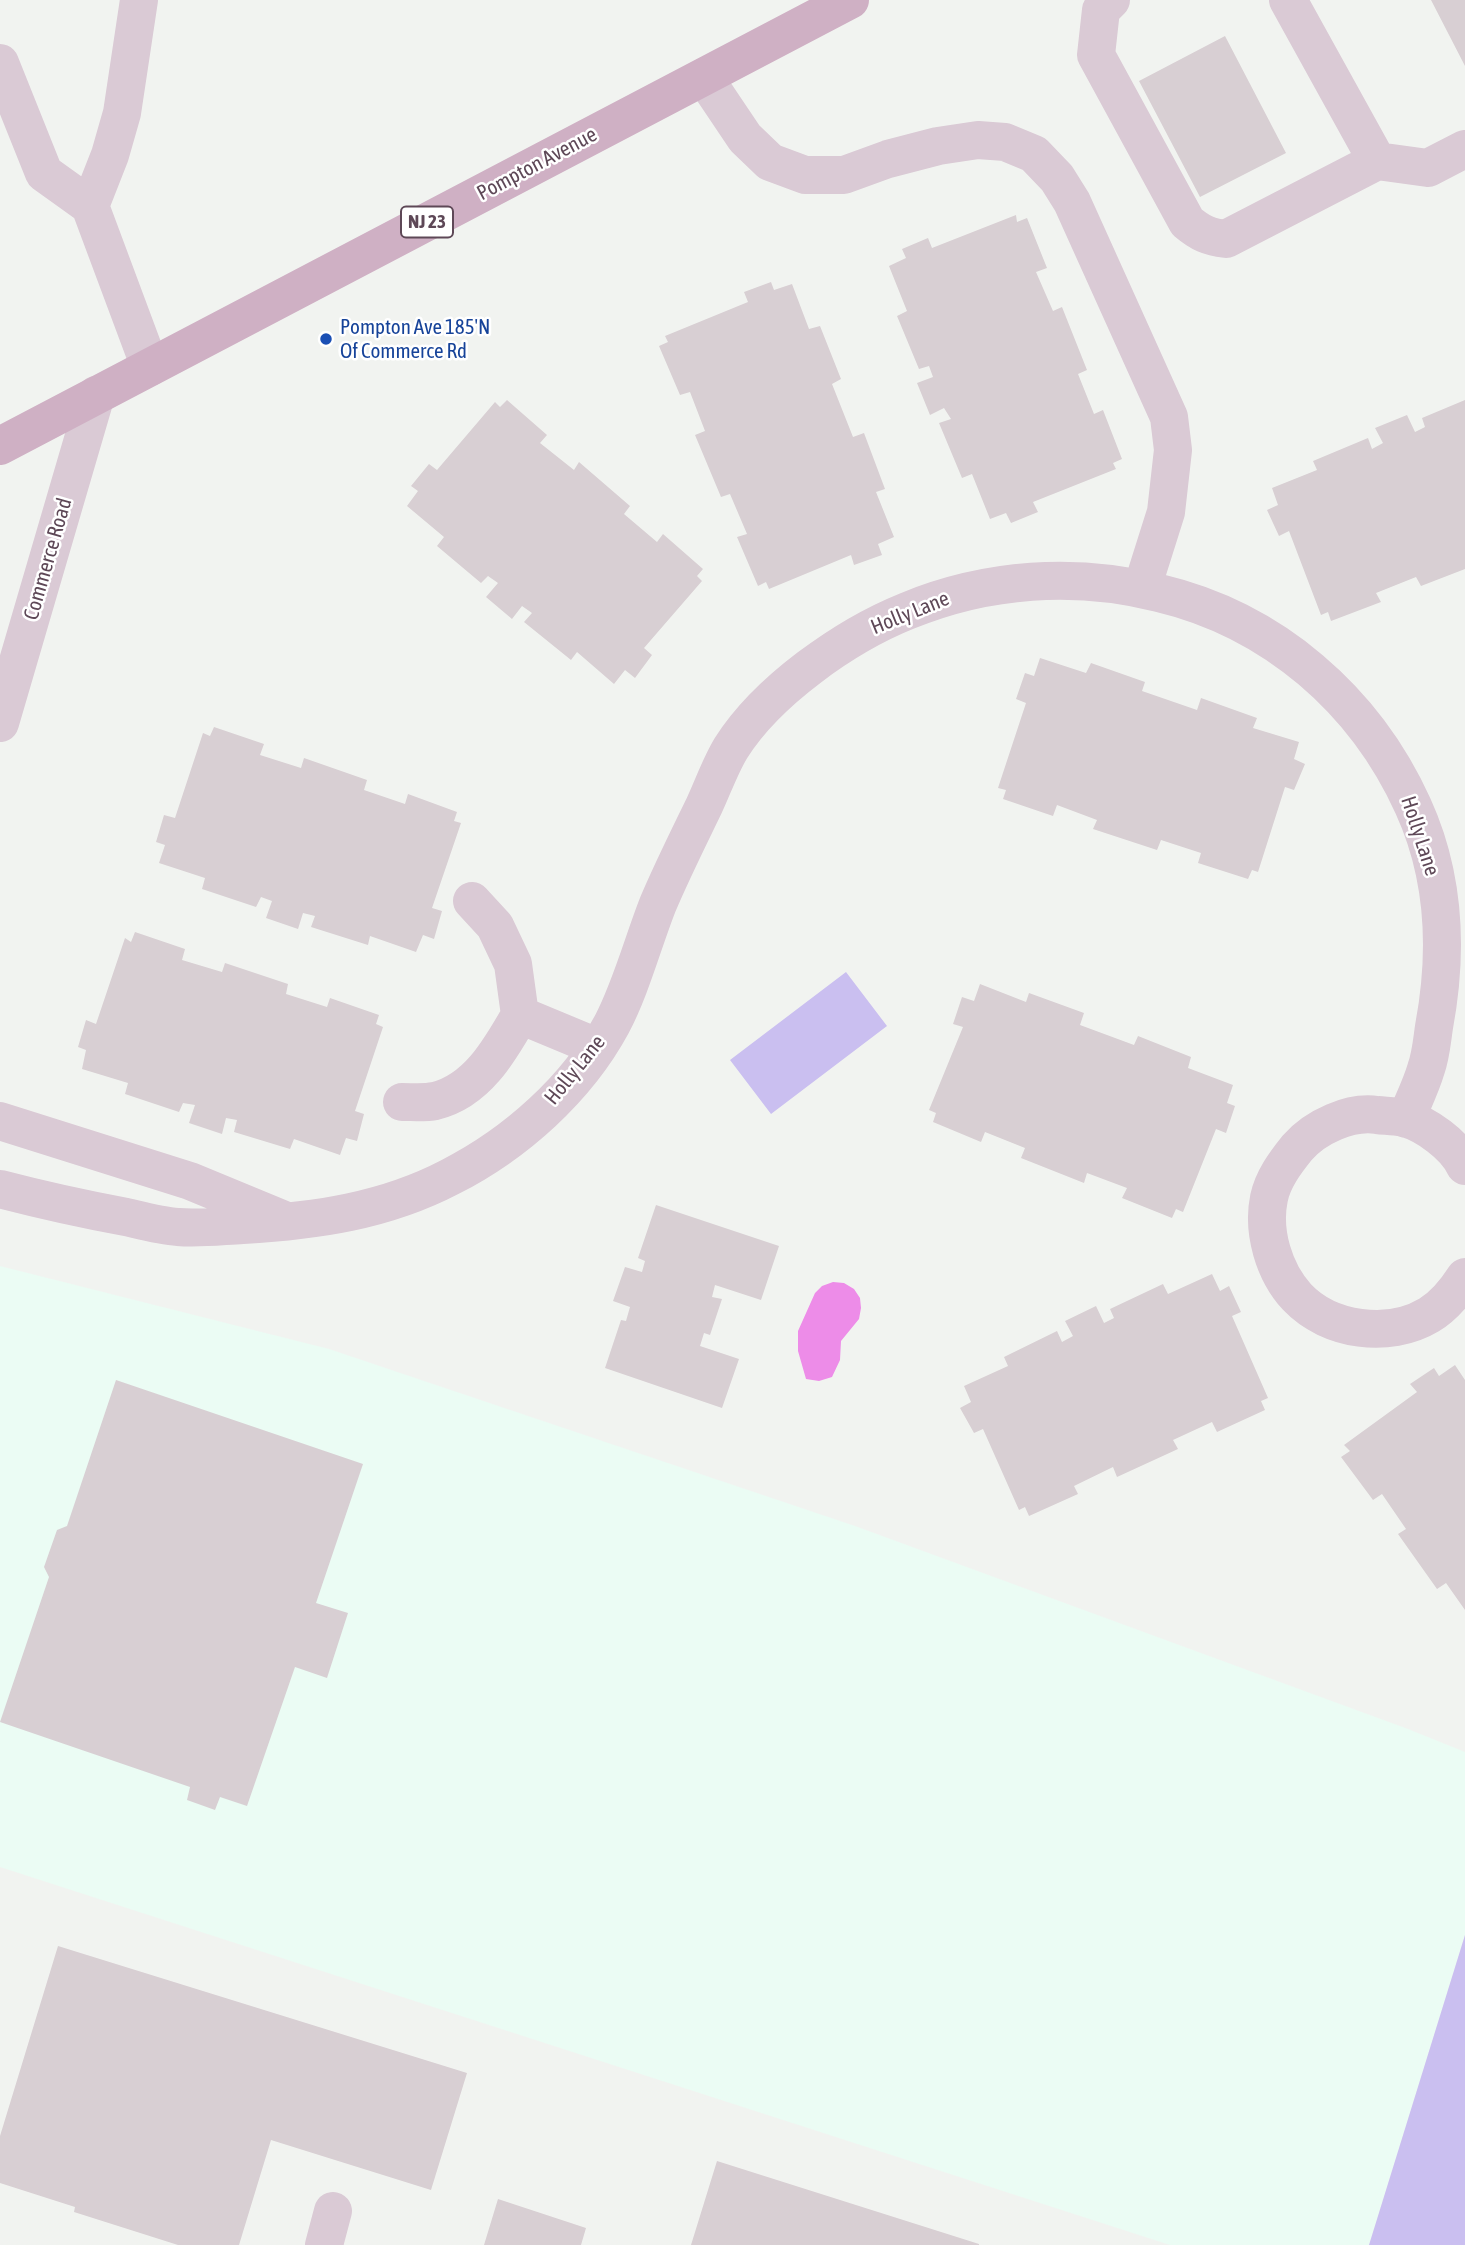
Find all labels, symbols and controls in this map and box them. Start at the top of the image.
street label: Pompton Avenue [473,122,601,206]
road number: NJ 23 [401,206,453,238]
place label: Pompton Ave 185'N Of Commerce Rd [340,314,490,364]
marker: Pompton Ave 185'N Of Commerce Rd [318,331,334,347]
street label: Commerce Road [19,495,77,623]
street label: Holly Lane [867,586,953,640]
street label: Holly Lane [1395,793,1445,879]
street label: Holly Lane [539,1030,611,1110]

